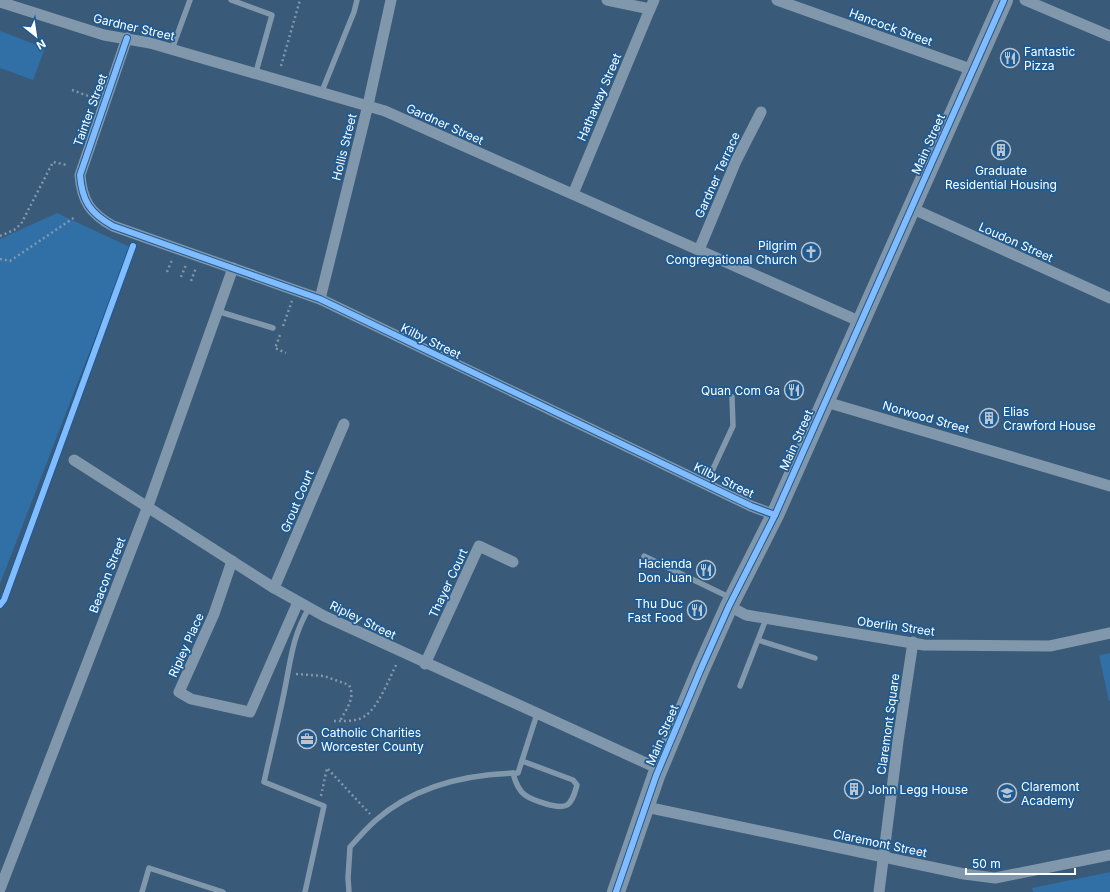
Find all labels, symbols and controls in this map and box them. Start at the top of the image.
street label: Hancock Street [847,5,935,49]
street label: Gardner Street [92,10,176,44]
north arrow [16,16,56,56]
text: N [34,37,48,53]
place label: Fantastic Pizza [1024,44,1076,73]
restaurant icon: Fantastic Pizza [999,47,1021,69]
street label: Hathaway Street [574,51,624,143]
street label: Tainter Street [70,72,110,148]
street label: Gardner Street [404,100,486,148]
street label: Main Street [908,111,948,177]
street label: Hollis Street [328,112,360,182]
street label: Gardner Terrace [691,129,743,221]
building icon: Graduate Residential Housing [990,139,1012,161]
place label: Graduate Residential Housing [945,163,1057,192]
street label: Loudon Street [976,219,1056,265]
place label: Pilgrim Congregational Church [666,238,797,267]
church icon: Pilgrim Congregational Church [800,241,822,263]
street label: Kilby Street [398,320,464,362]
restaurant icon: Quan Com Ga [783,379,805,401]
place label: Quan Com Ga [701,383,780,398]
street label: Norwood Street [881,397,971,437]
place label: Elias Crawford House [1003,404,1096,433]
street label: Main Street [776,407,816,473]
building icon: Elias Crawford House [978,407,1000,429]
street label: Kilby Street [691,459,757,501]
street label: Grout Court [277,467,317,535]
street label: Beacon Street [86,535,128,615]
street label: Thayer Court [425,546,471,620]
place label: Hacienda Don Juan [638,556,692,585]
restaurant icon: Hacienda Don Juan [695,559,717,581]
place label: Thu Duc Fast Food [627,596,683,625]
street label: Ripley Street [328,598,399,642]
restaurant icon: Thu Duc Fast Food [686,599,708,621]
street label: Ripley Place [165,610,207,680]
street label: Oberlin Street [856,613,936,639]
street label: Claremont Square [873,672,903,776]
street label: Main Street [642,702,682,768]
place label: Catholic Charities Worcester County [321,725,424,754]
office icon: Catholic Charities Worcester County [296,728,318,750]
building icon: John Legg House [843,778,865,800]
place label: Claremont Academy [1021,779,1080,808]
place label: John Legg House [868,782,968,797]
school or university icon: Claremont Academy [996,782,1018,804]
street label: Claremont Street [832,826,928,860]
scale bar [966,850,1075,876]
text: 50 m [972,856,1001,871]

